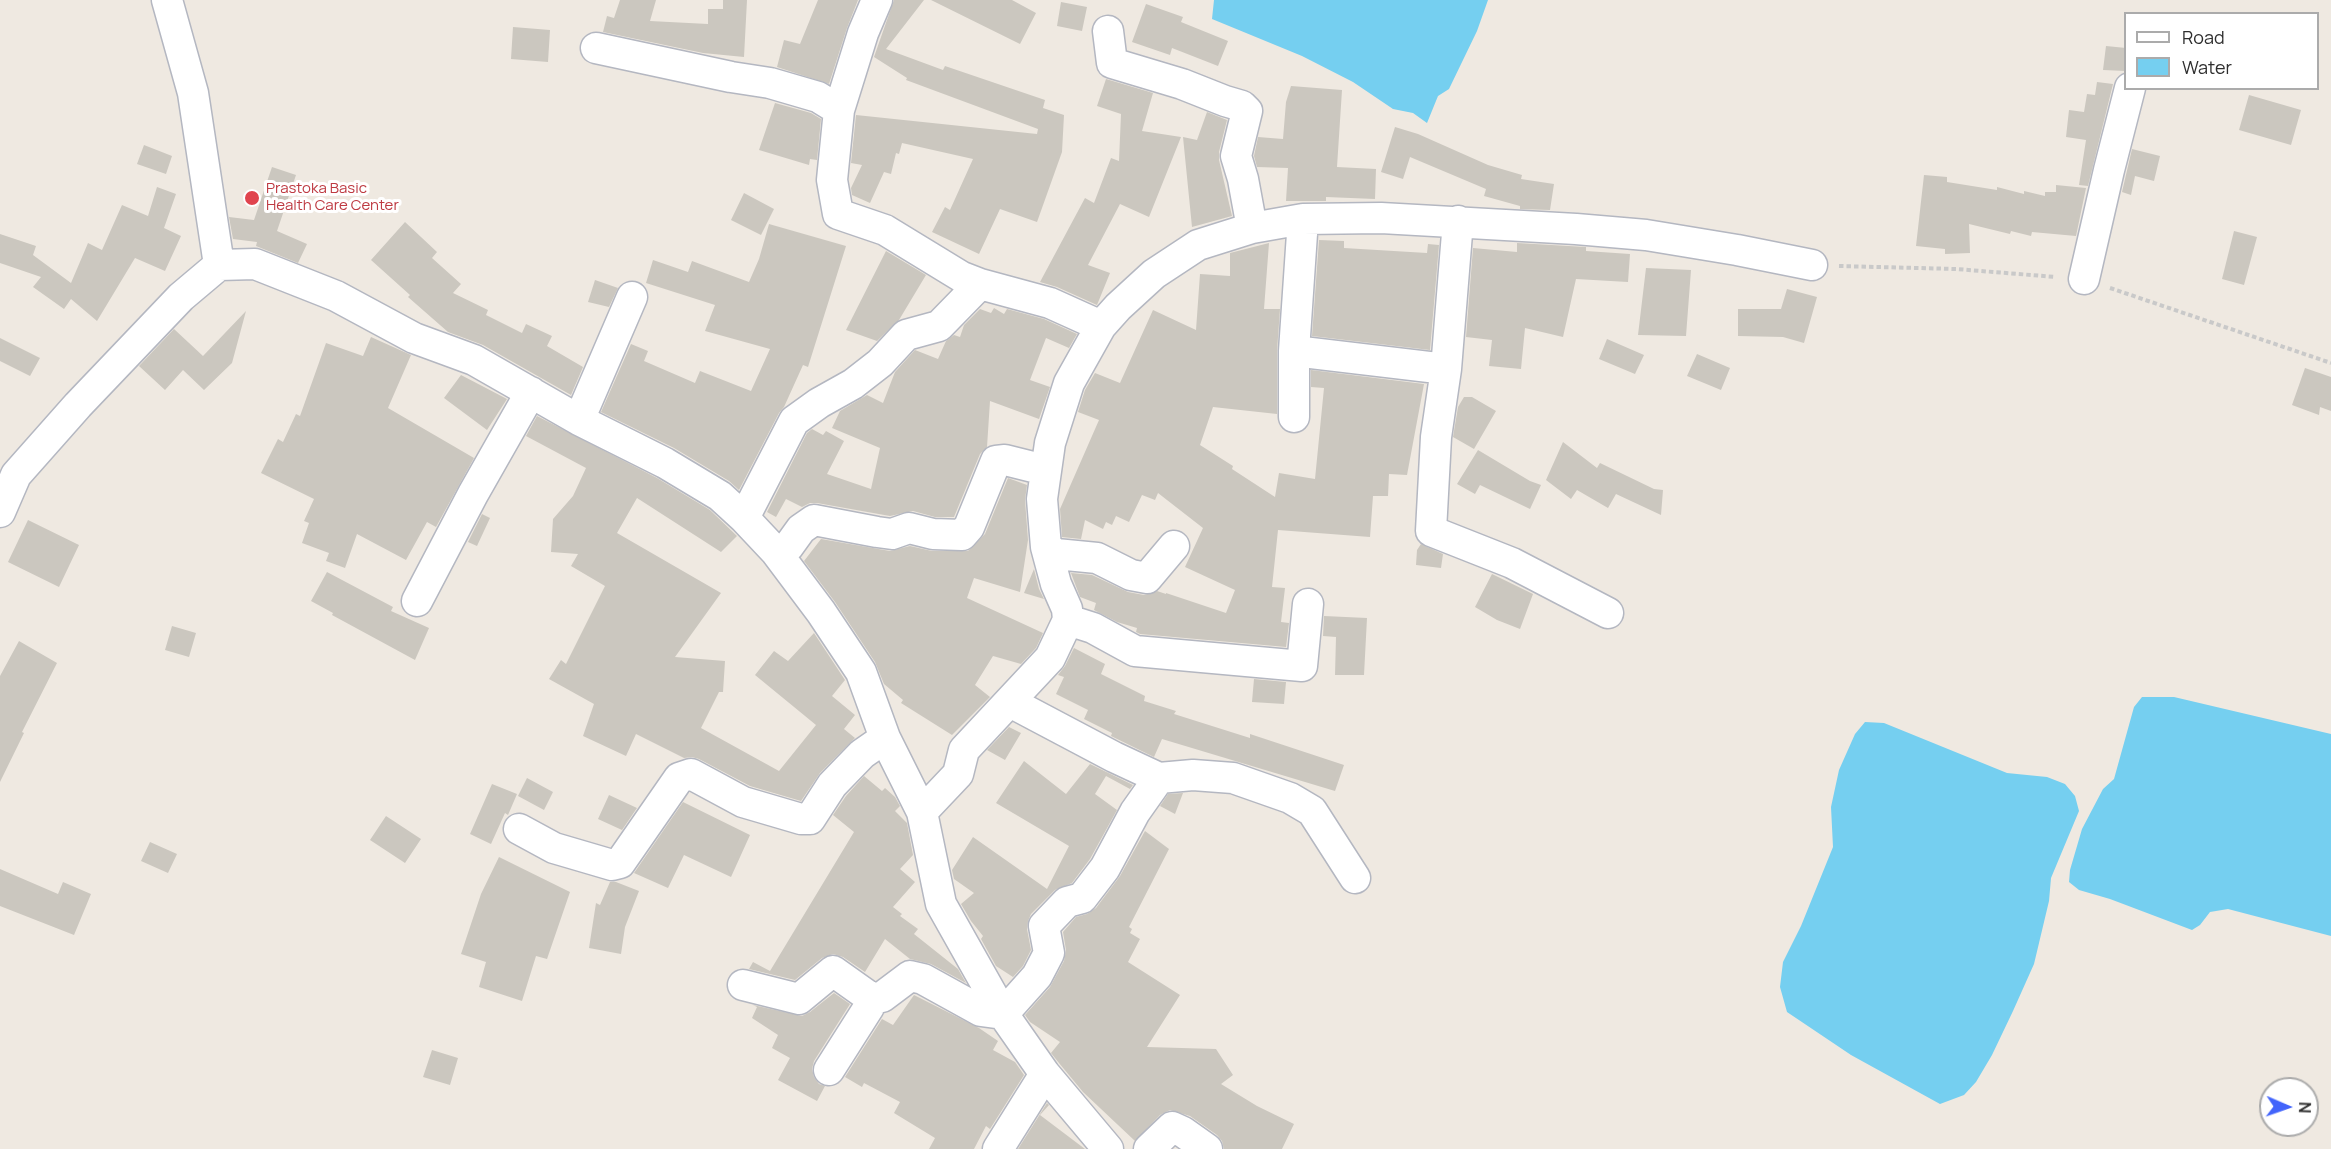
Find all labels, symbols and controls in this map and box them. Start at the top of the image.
legend [2124,12,2319,90]
text: Road [2182,25,2225,49]
text: Water [2182,55,2232,79]
place label: Prastoka Basic Health Care Center [266,180,399,215]
marker: Prastoka Basic Health Care Center [243,189,261,207]
north arrow [2259,1077,2319,1137]
text: N [2294,1101,2316,1114]

